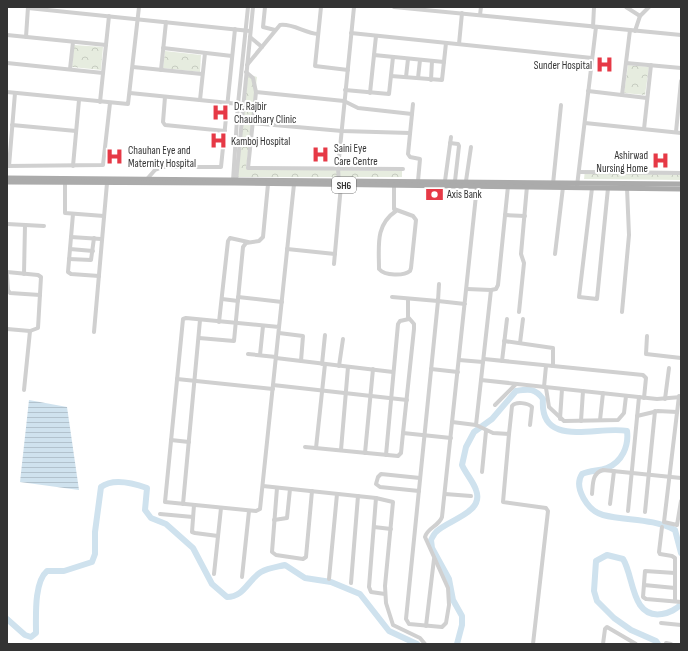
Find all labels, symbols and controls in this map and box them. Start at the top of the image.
hospital icon: Sunder Hospital [595,55,615,75]
place label: Sunder Hospital [534,59,592,72]
place label: Dr. Rajbir Chaudhary Clinic [234,100,296,126]
hospital icon: Dr. Rajbir Chaudhary Clinic [211,102,231,122]
hospital icon: Kamboj Hospital [208,131,228,151]
place label: Kamboj Hospital [231,135,290,148]
place label: Saini Eye Care Centre [334,142,378,168]
place label: Chauhan Eye and Maternity Hospital [128,144,196,170]
hospital icon: Saini Eye Care Centre [311,144,331,164]
hospital icon: Chauhan Eye and Maternity Hospital [105,146,125,166]
place label: Ashirwad Nursing Home [596,149,648,175]
hospital icon: Ashirwad Nursing Home [651,151,671,171]
road number: SH6 [332,177,356,193]
bank icon: Axis Bank [424,184,444,204]
place label: Axis Bank [446,188,483,201]

